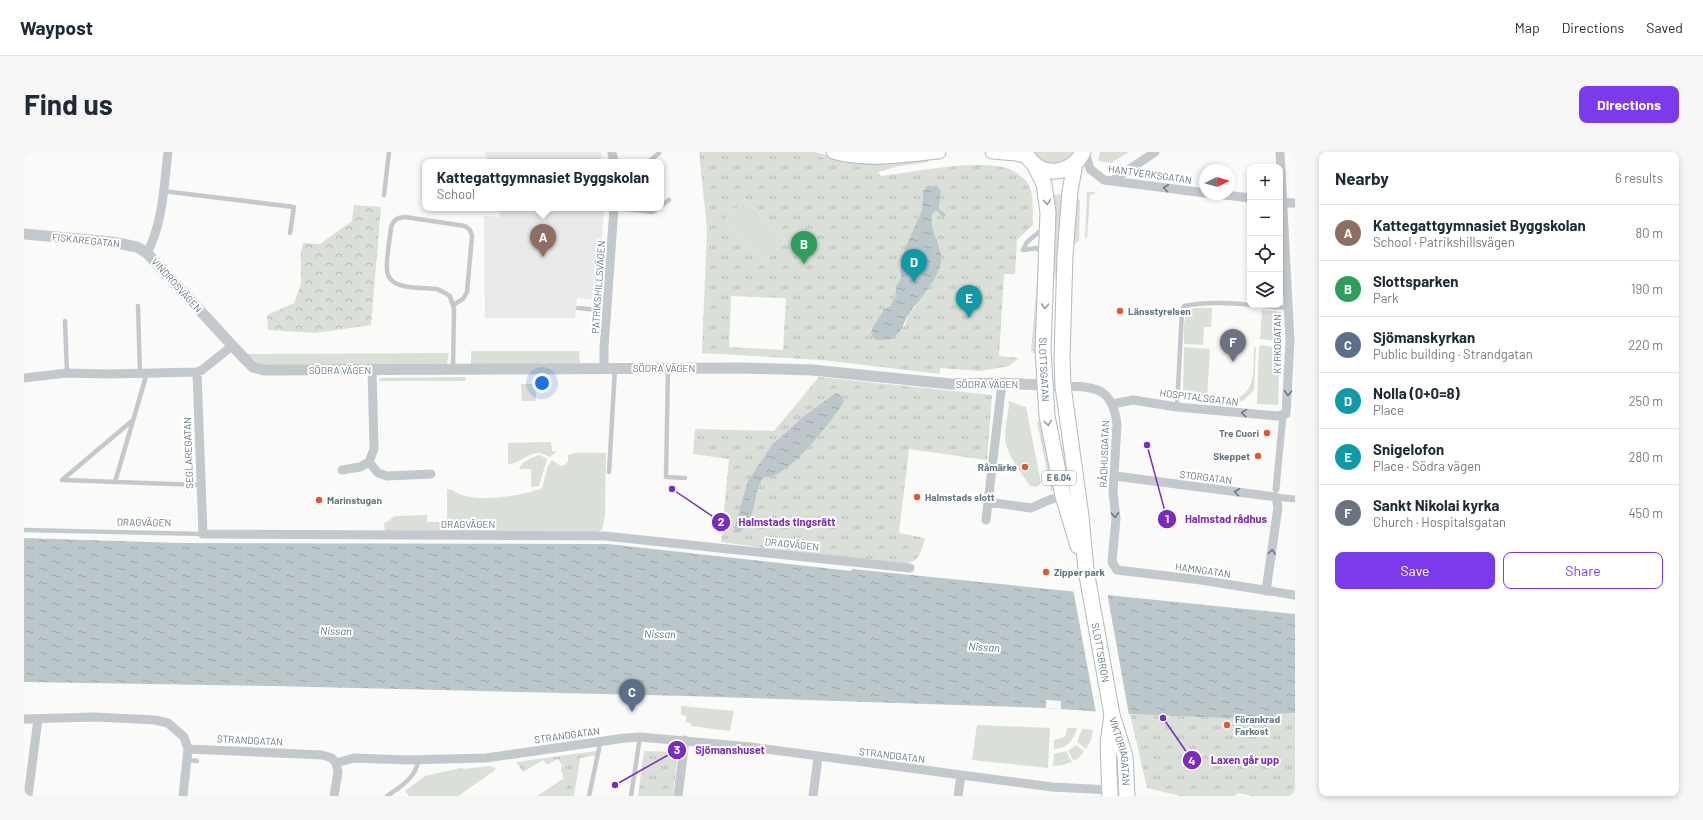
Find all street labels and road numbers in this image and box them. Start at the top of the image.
street label: HANTVERKSGATAN [1107,162,1193,186]
street label: FISKAREGATAN [51,230,121,250]
street label: PATRIKSHILLSVÄGEN [589,240,607,334]
street label: VINDROSVÄGEN [149,255,205,315]
street label: KYRKOGATAN [1271,314,1283,374]
street label: SLOTTSGATAN [1037,337,1052,402]
street label: SÖDRA VÄGEN [633,362,695,374]
street label: SÖDRA VÄGEN [309,364,371,376]
street label: SÖDRA VÄGEN [956,378,1018,390]
street label: HOSPITALSGATAN [1159,386,1239,408]
street label: SEGLAREGATAN [181,417,195,489]
street label: RÅDHUSGATAN [1097,420,1111,488]
street label: STORGATAN [1179,468,1233,486]
road number: E 6.04 [1042,471,1076,485]
street label: DRAGVÄGEN [117,516,171,528]
street label: DRAGVÄGEN [441,518,495,530]
street label: DRAGVÄGEN [764,535,820,553]
street label: HAMNGATAN [1174,560,1232,580]
street label: SLOTTSBRON [1090,622,1112,683]
street label: VIKTORIAGATAN [1107,715,1132,786]
street label: STRANDGATAN [533,724,601,746]
street label: STRANDGATAN [217,732,283,748]
street label: STRANDGATAN [858,745,926,765]

